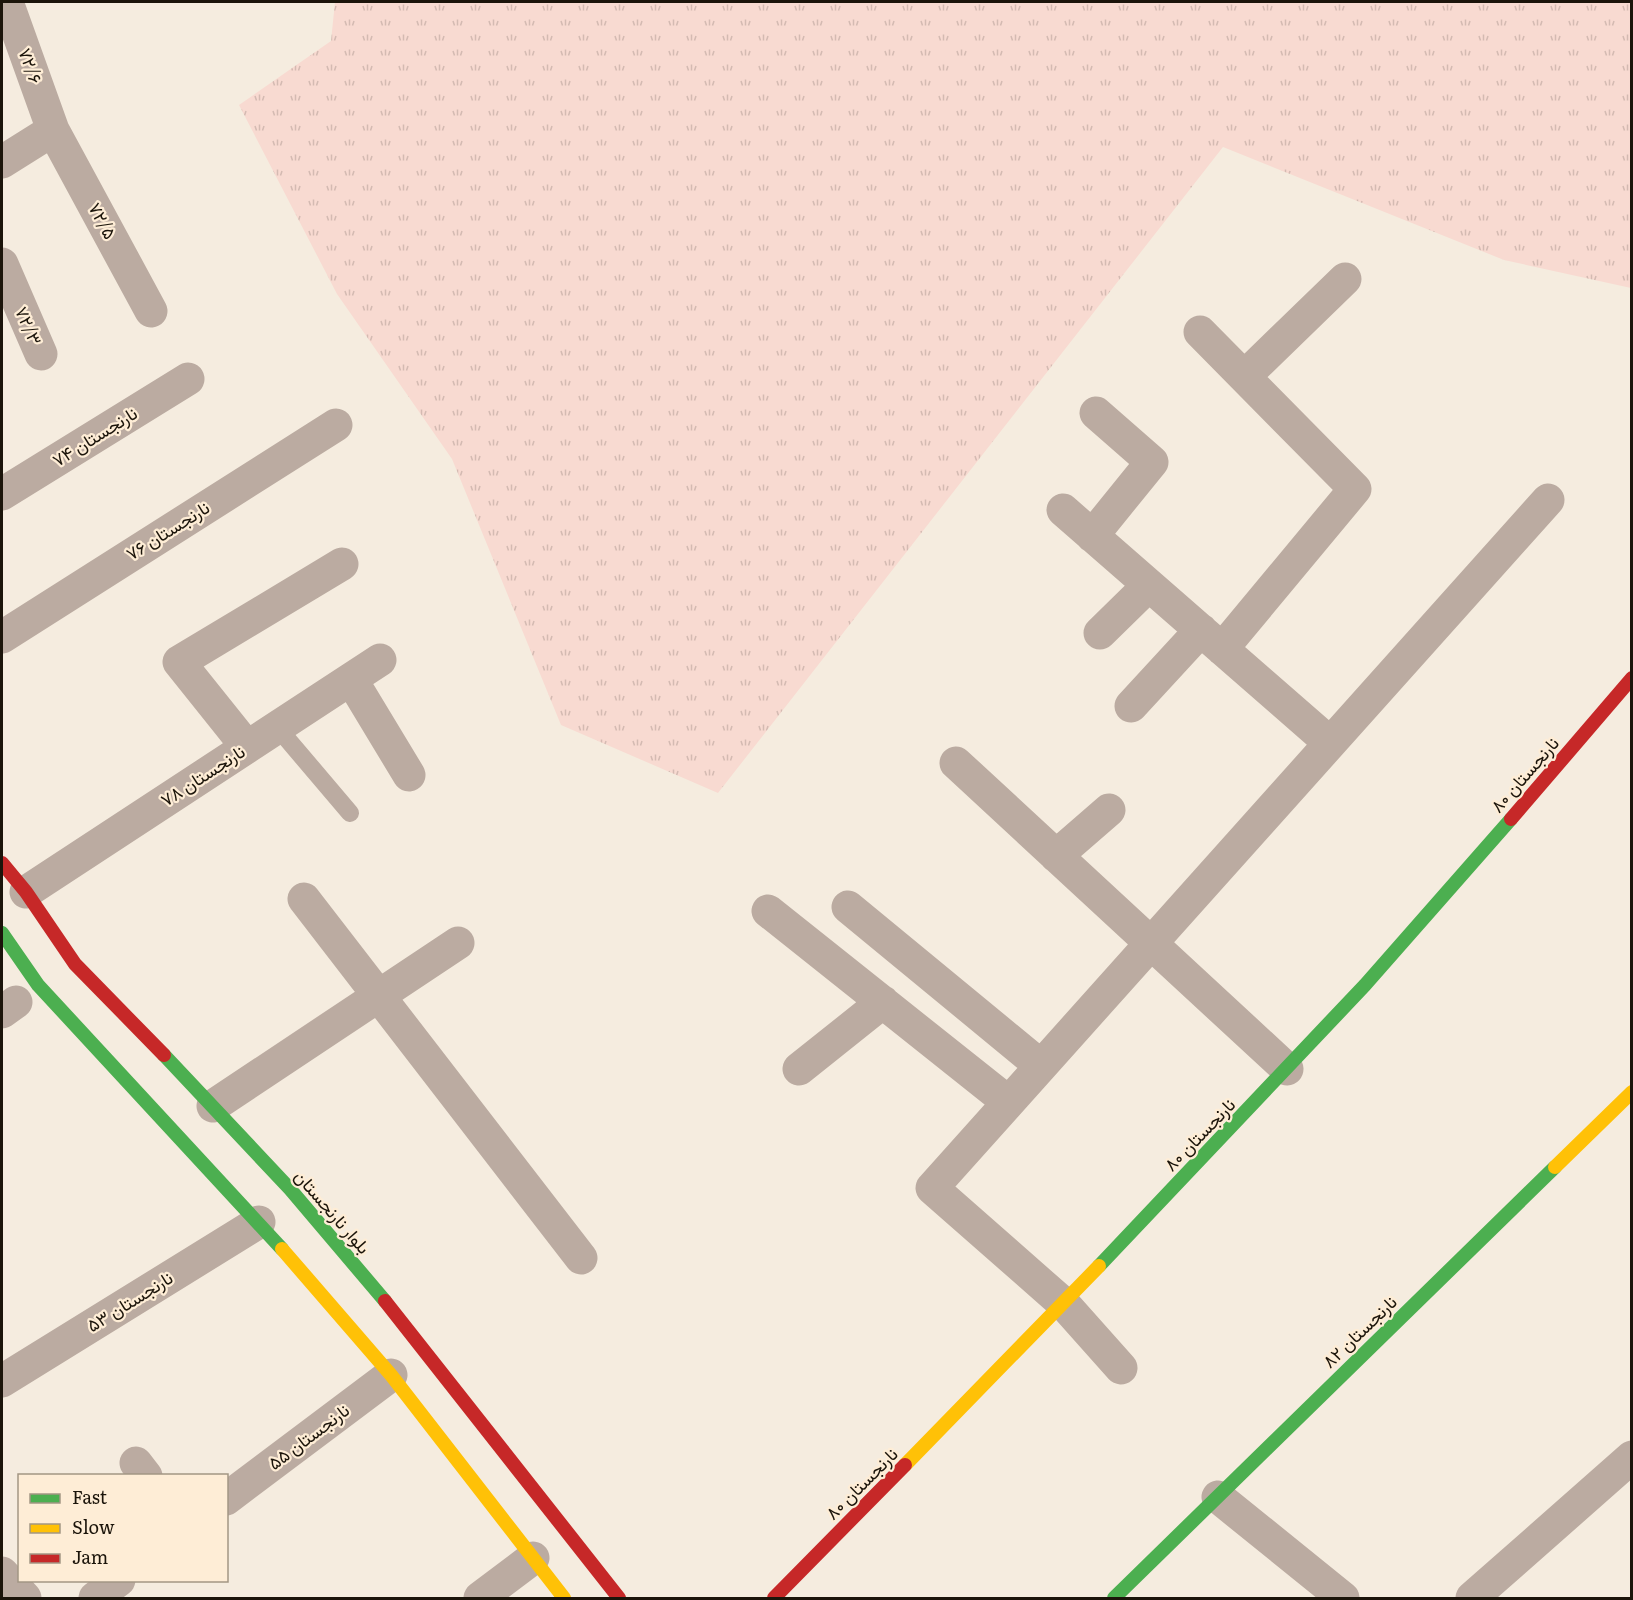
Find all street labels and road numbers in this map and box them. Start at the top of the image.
street label: ۷۲/۶ [12,44,50,87]
street label: ۷۲/۵ [82,197,124,244]
street label: ۷۲/۳ [9,302,50,349]
street label: نارنجستان ۷۴ [46,399,142,473]
street label: نارنجستان ۷۶ [120,493,214,566]
street label: نارنجستان ۸۰ [1483,730,1565,818]
street label: نارنجستان ۷۸ [155,737,250,812]
street label: نارنجستان ۸۰ [1157,1091,1241,1177]
street label: بلوار نارنجستان [289,1163,377,1259]
street label: نارنجستان ۵۳ [81,1264,178,1338]
street label: نارنجستان ۸۲ [1315,1288,1402,1374]
street label: نارنجستان ۵۵ [262,1396,355,1475]
street label: نارنجستان ۸۰ [819,1441,903,1525]

